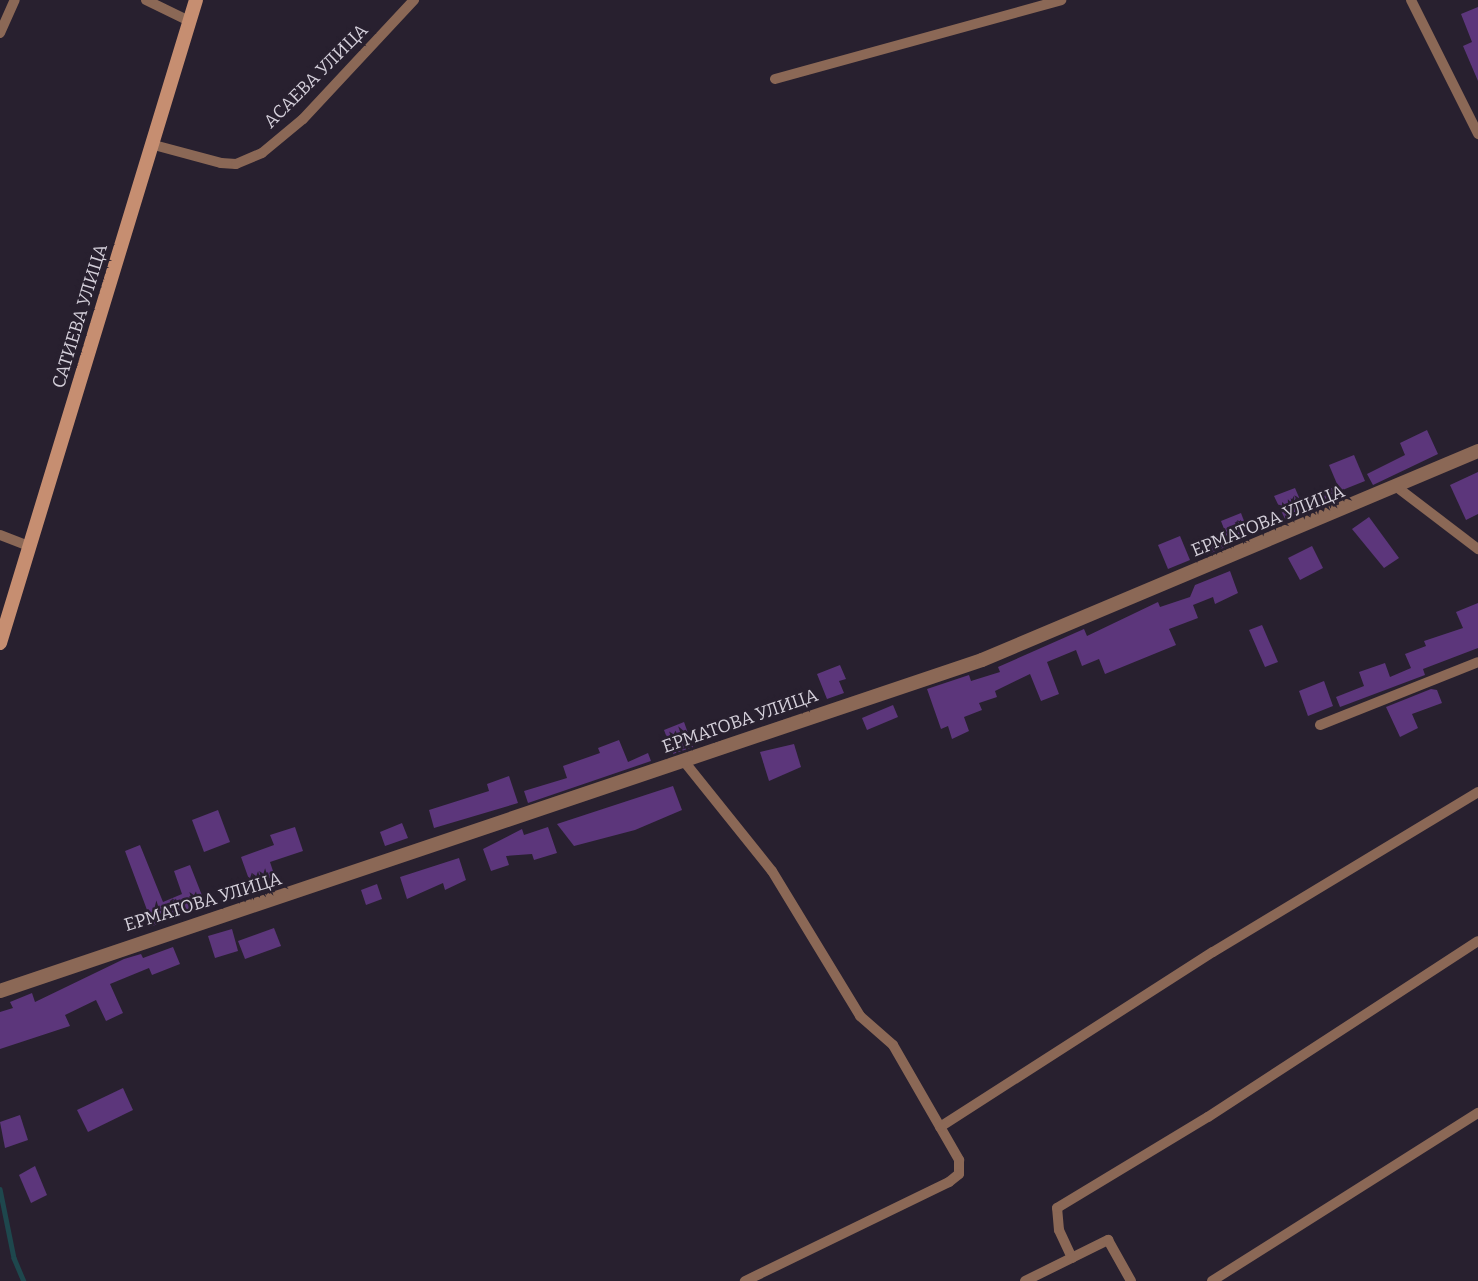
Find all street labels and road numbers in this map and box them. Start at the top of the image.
street label: АСАЕВА УЛИЦА [259,19,373,133]
street label: САТИЕВА УЛИЦА [48,241,112,391]
street label: ЕРМАТОВА УЛИЦА [1188,480,1348,562]
street label: ЕРМАТОВА УЛИЦА [659,684,821,758]
street label: ЕРМАТОВА УЛИЦА [122,868,284,936]

